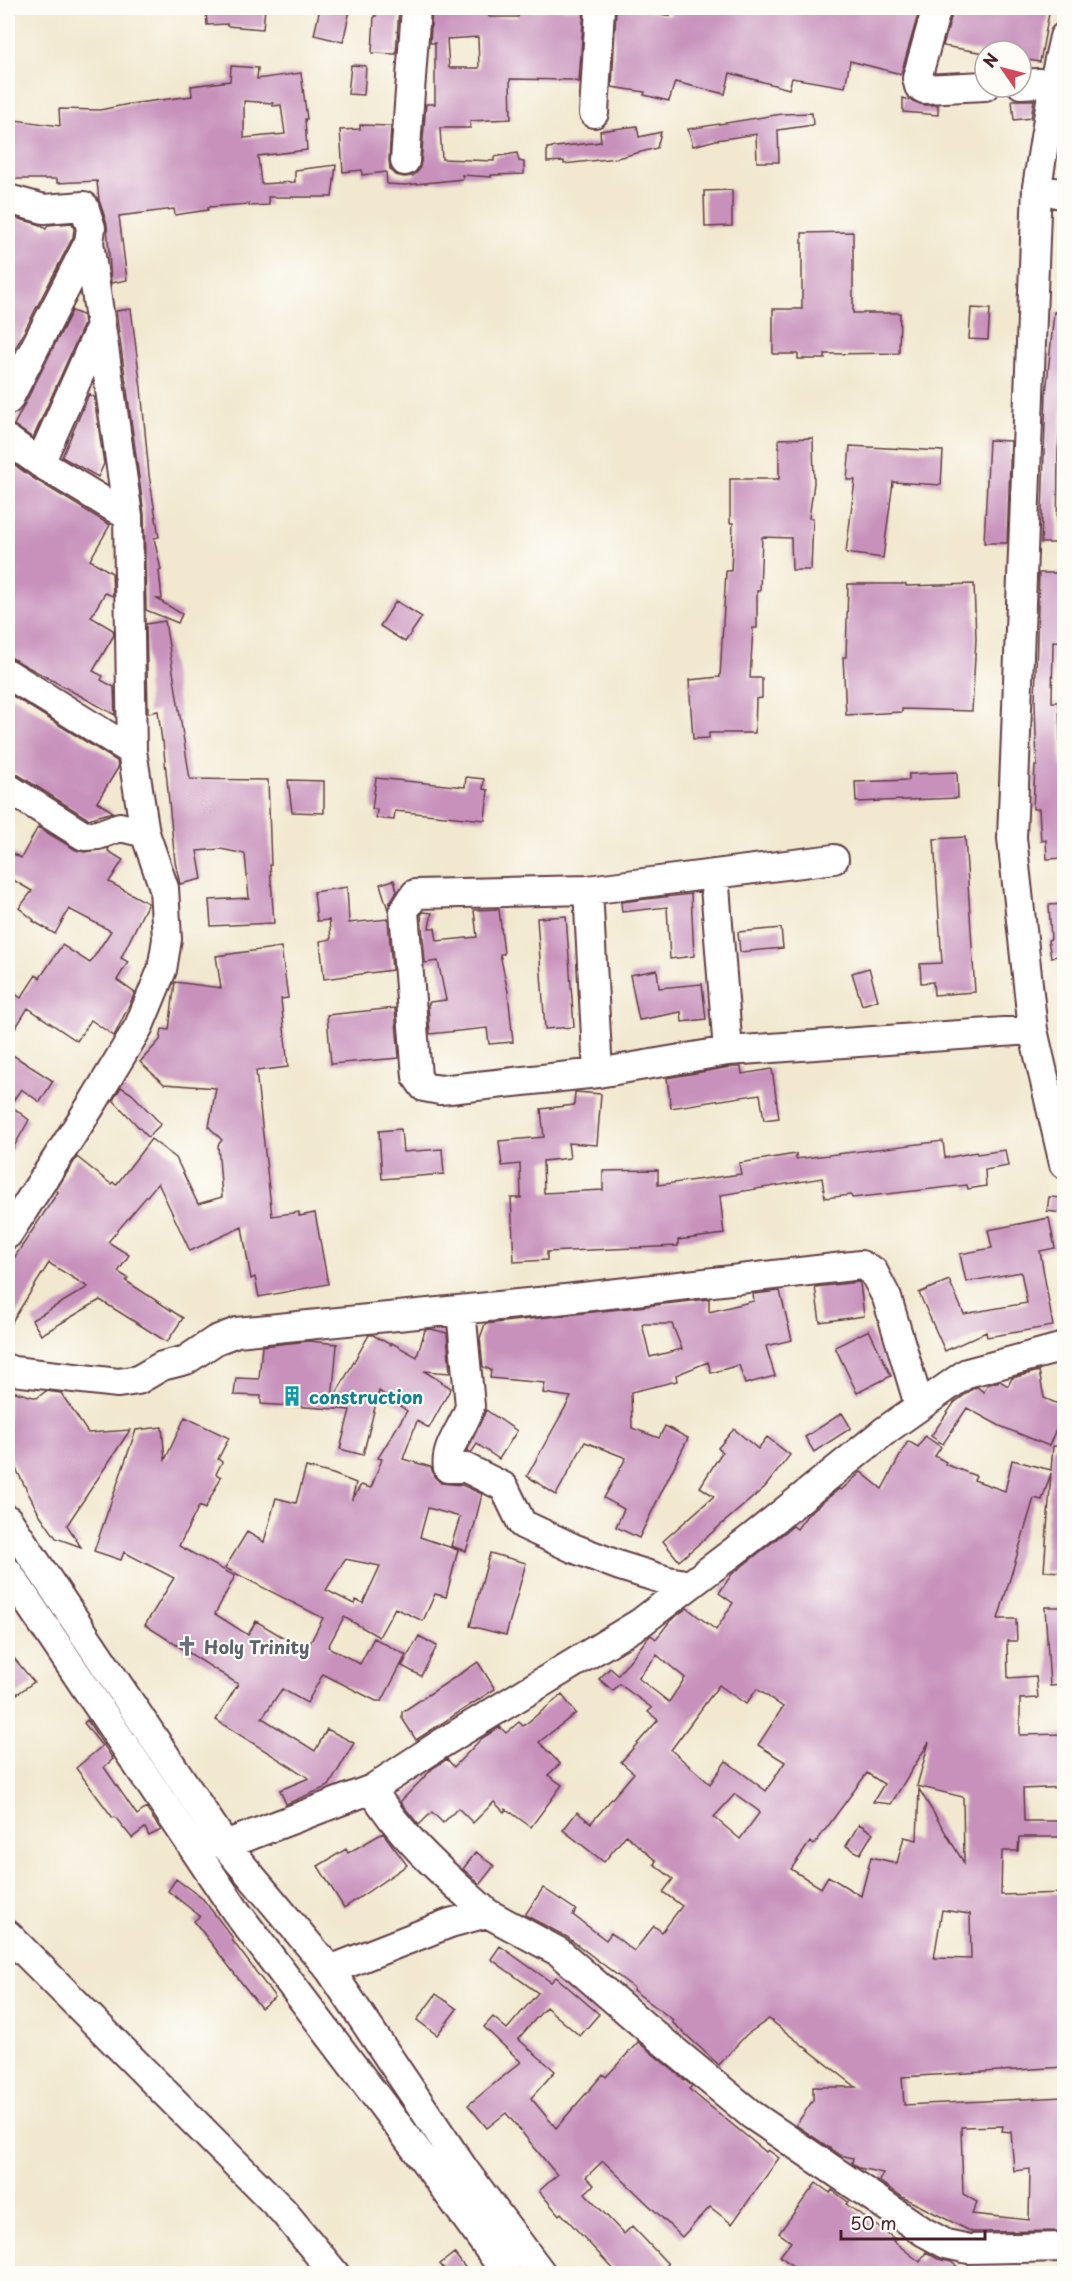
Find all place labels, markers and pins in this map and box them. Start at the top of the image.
place label: construction [309,1383,423,1410]
building icon: construction [280,1384,304,1408]
place label: Holy Trinity [204,1633,309,1660]
church icon: Holy Trinity [175,1634,199,1658]

